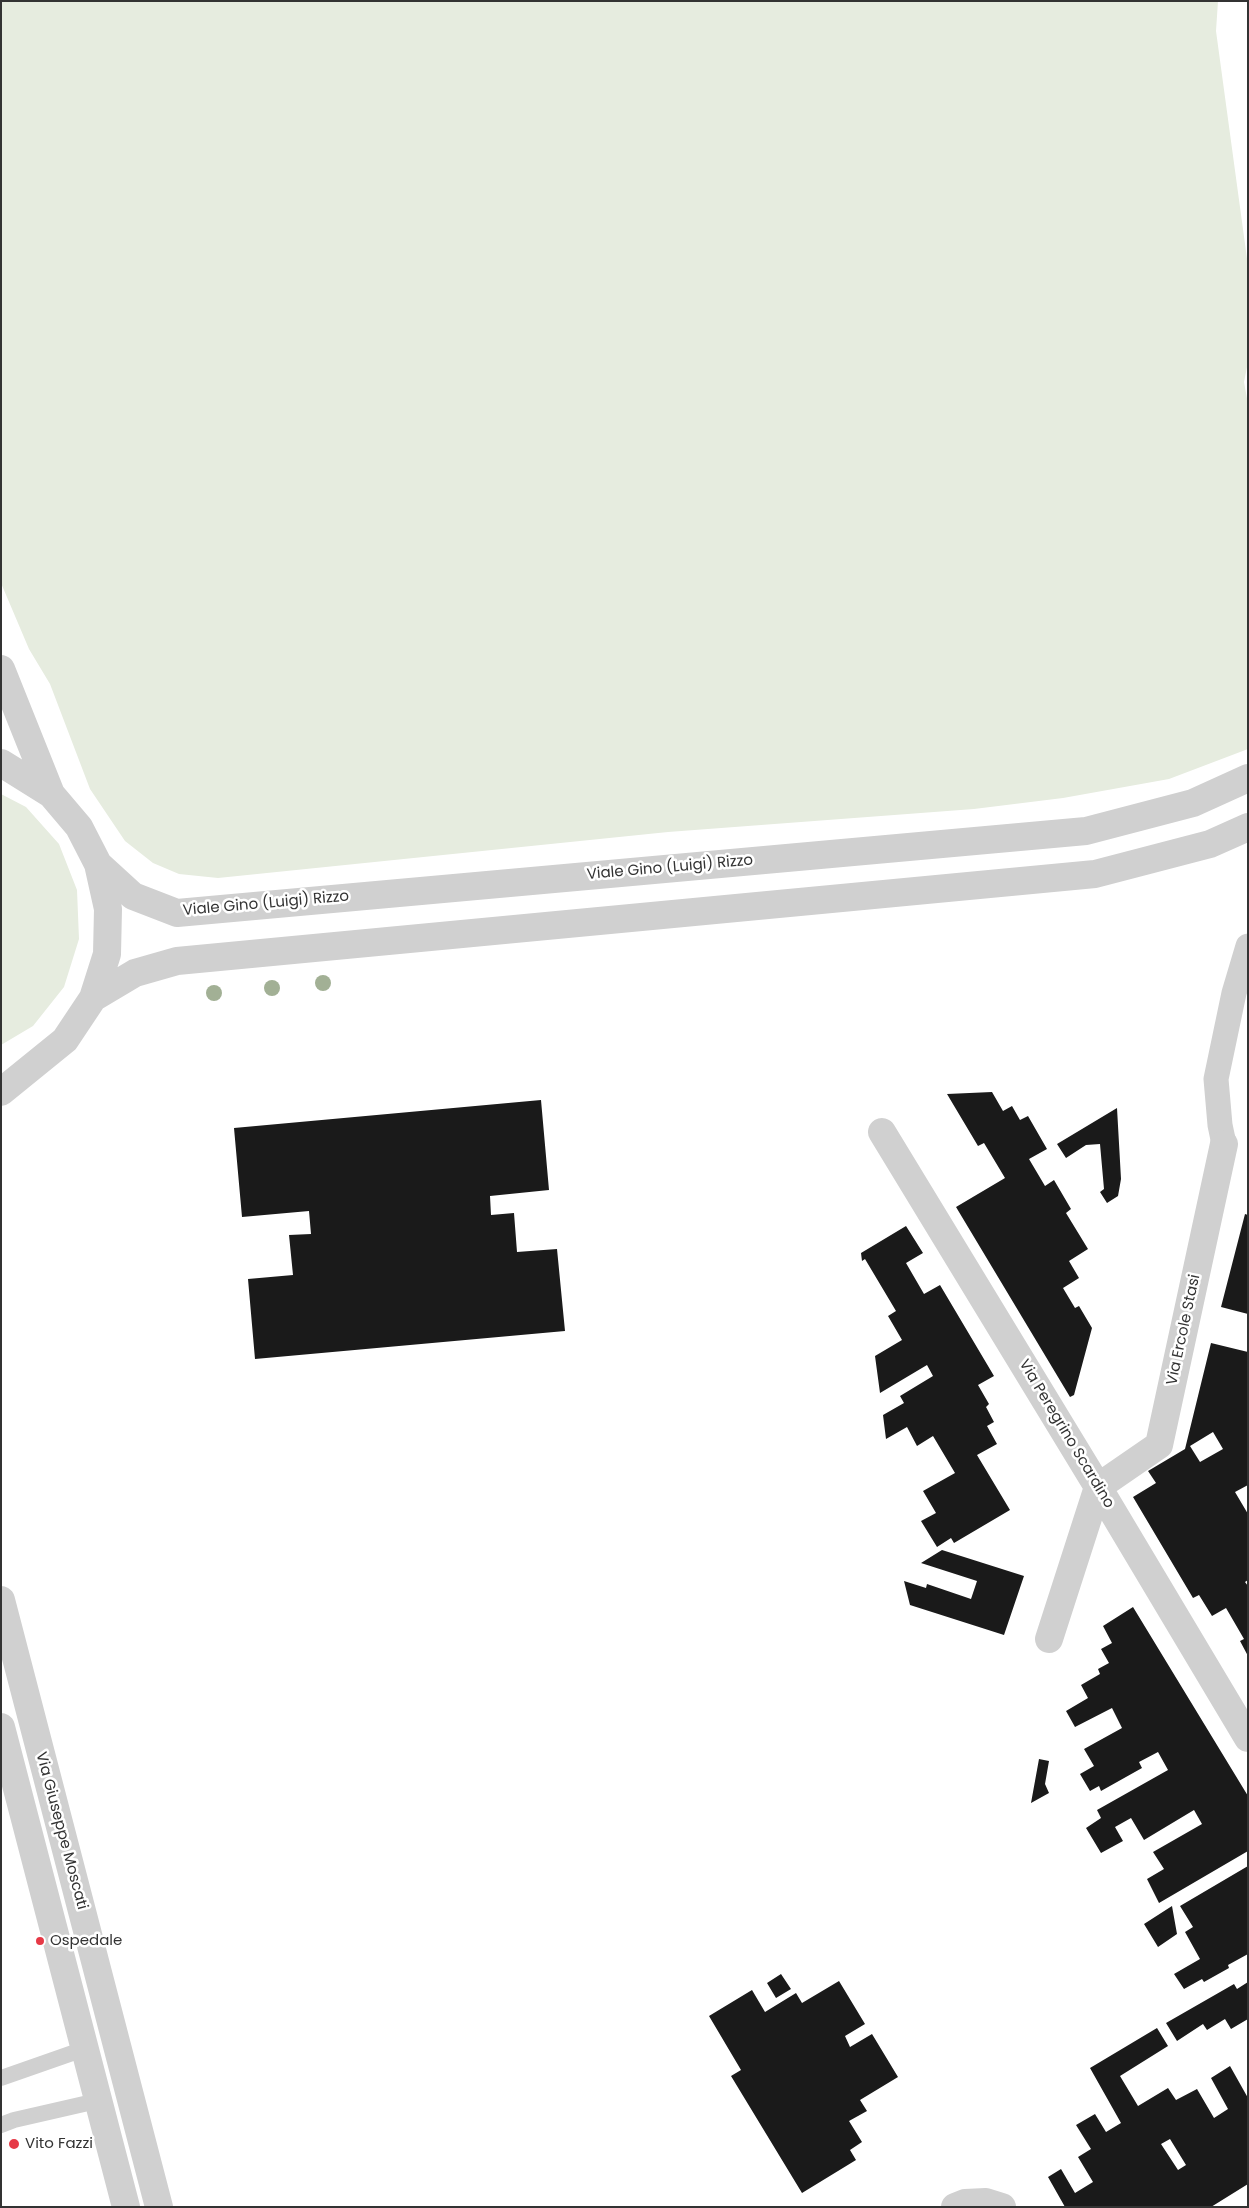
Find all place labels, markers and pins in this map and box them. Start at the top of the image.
place label: Ospedale [50,1932,122,1950]
marker: Ospedale [34,1935,46,1947]
place label: Vito Fazzi [25,2135,93,2153]
marker: Vito Fazzi [7,2137,21,2151]

